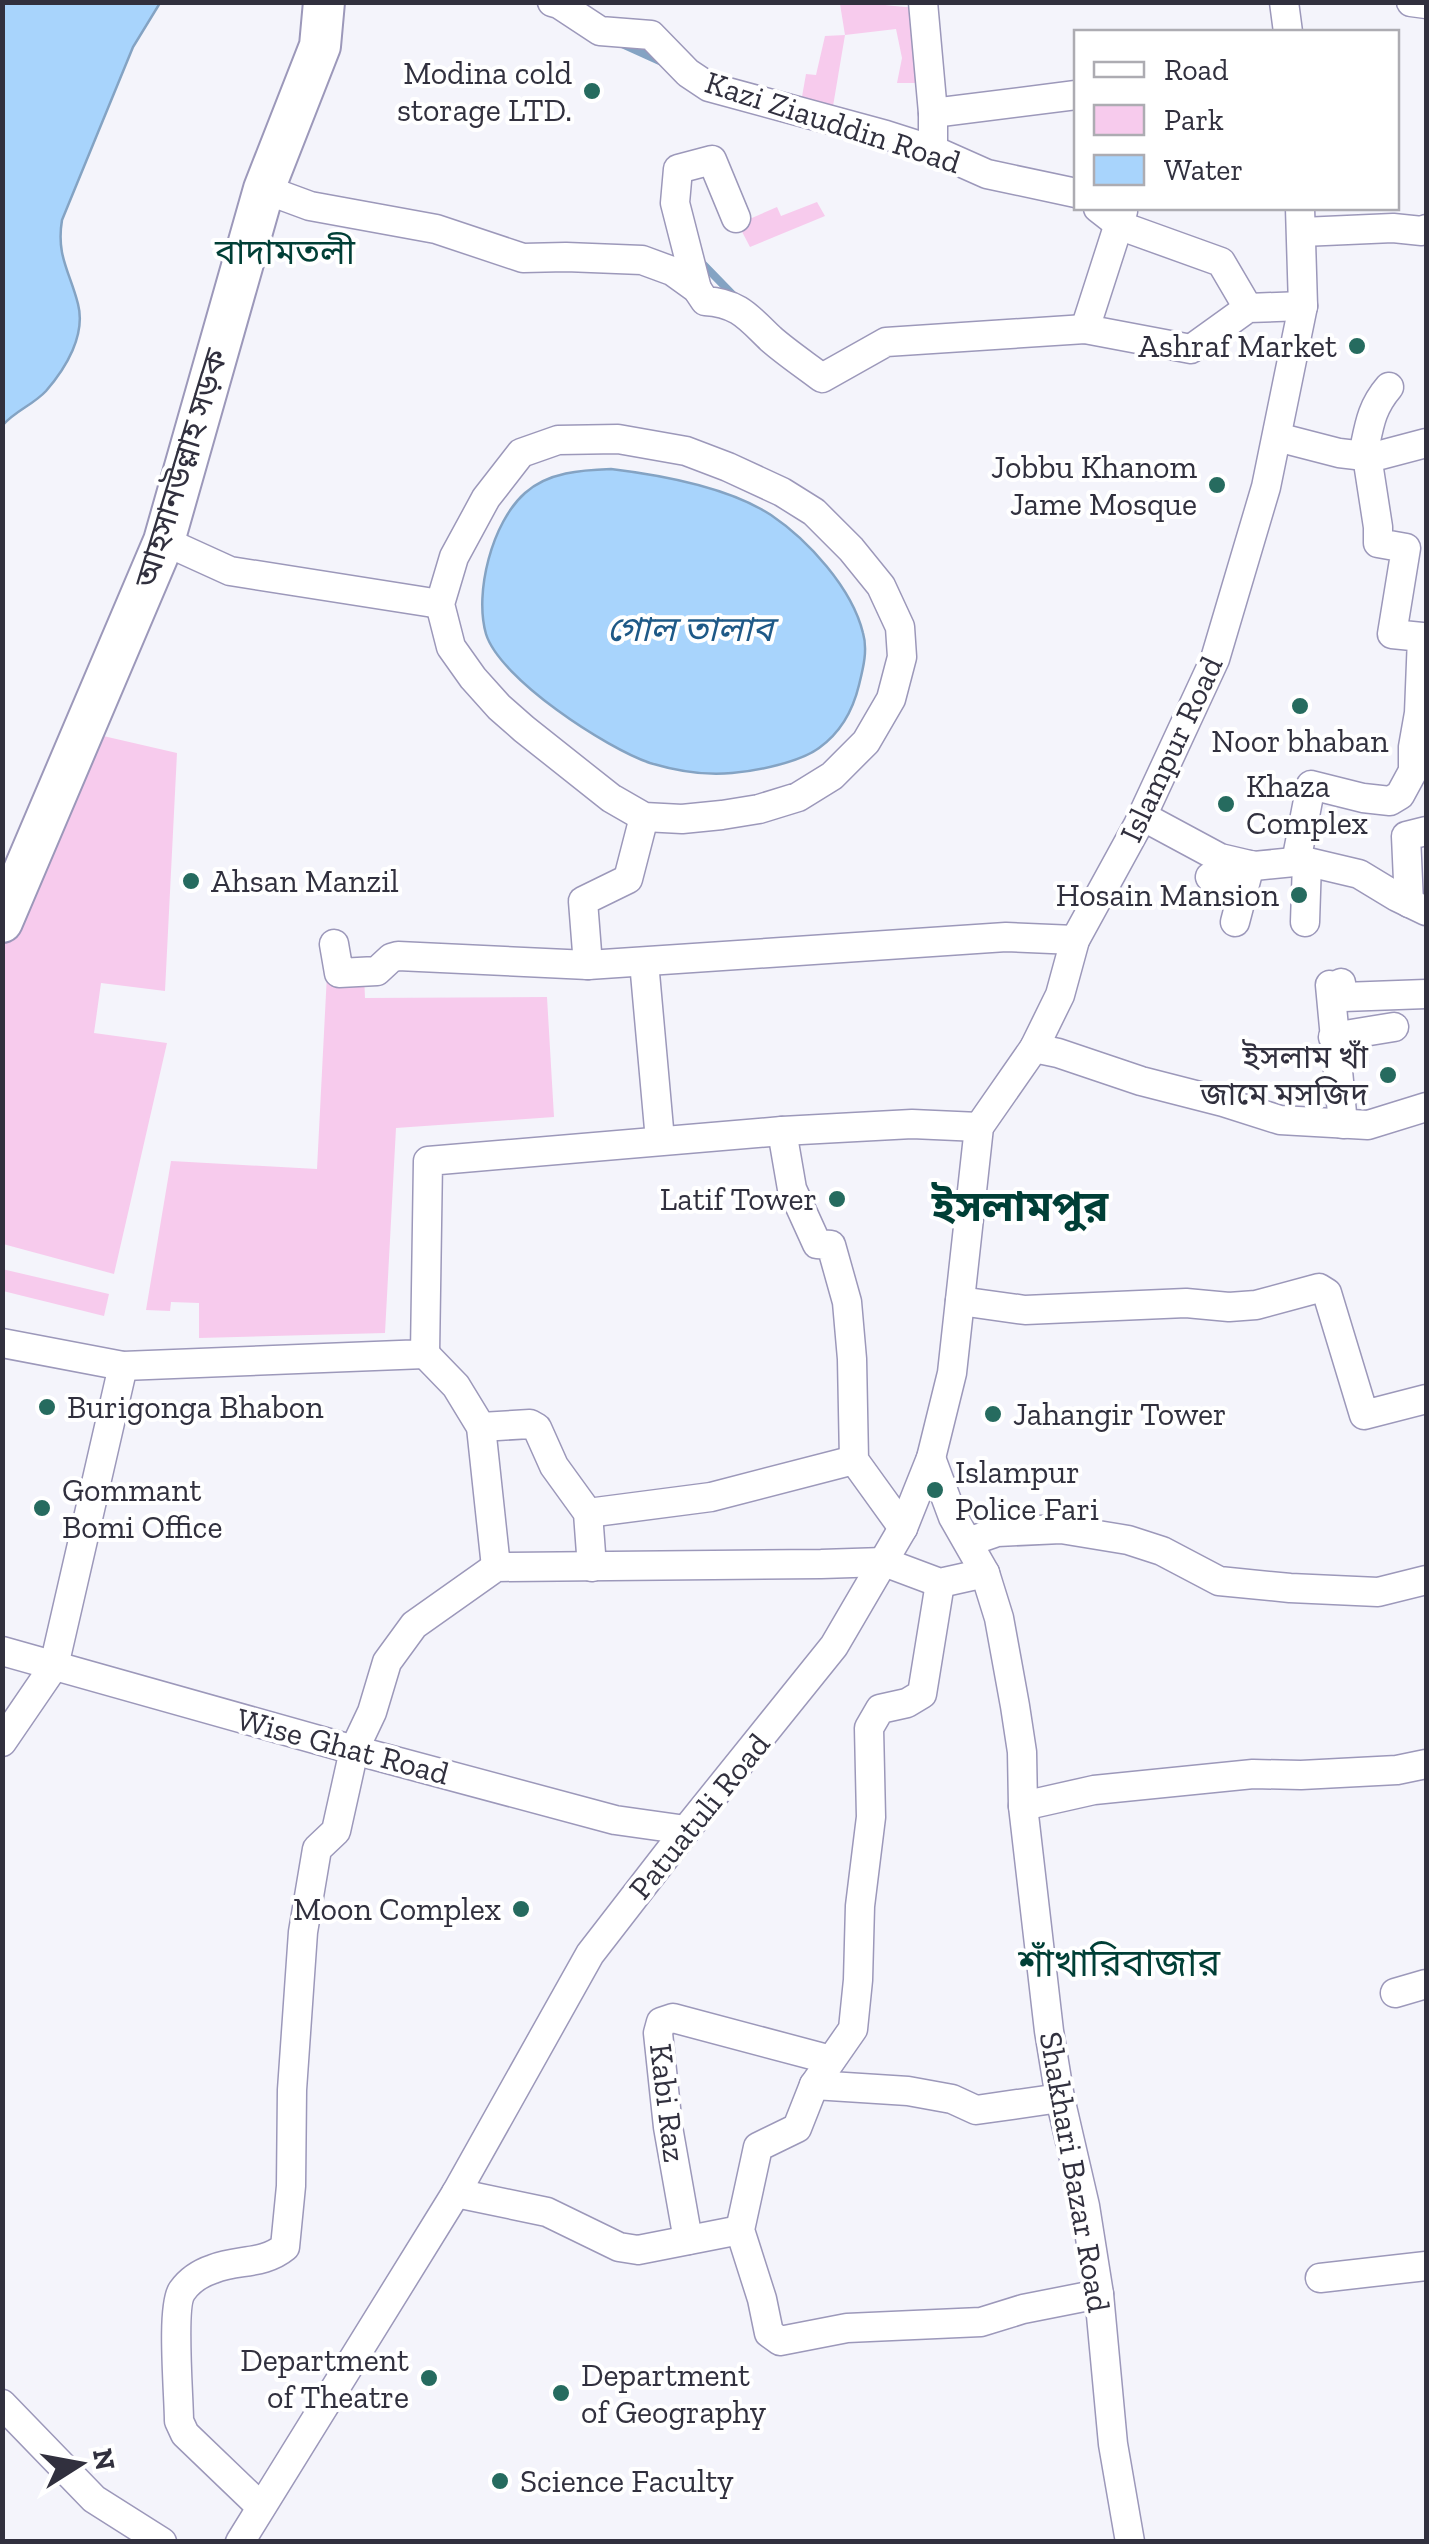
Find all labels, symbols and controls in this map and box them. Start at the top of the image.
legend [1074,30,1399,210]
text: Road [1164,52,1229,88]
place label: Modina cold storage LTD. [397,54,572,129]
street label: Kazi Ziauddin Road [700,63,966,181]
marker: Modina cold storage LTD. [581,80,603,102]
text: Park [1164,102,1224,138]
text: Water [1164,152,1243,188]
district label: বাদামতলী [214,231,356,273]
place label: Ashraf Market [1138,327,1337,365]
marker: Ashraf Market [1346,335,1368,357]
street label: আহসানউল্লাহ সড়ক [126,343,236,593]
place label: Jobbu Khanom Jame Mosque [991,448,1197,523]
marker: Jobbu Khanom Jame Mosque [1206,474,1228,496]
water label: গোল তালাব [607,608,779,650]
street label: Islampur Road [1111,650,1231,848]
marker: Noor bhaban [1289,695,1311,717]
place label: Noor bhaban [1211,722,1389,760]
place label: Khaza Complex [1246,767,1368,842]
marker: Khaza Complex [1215,793,1237,815]
place label: Ahsan Manzil [211,862,399,900]
marker: Ahsan Manzil [180,870,202,892]
place label: Hosain Mansion [1056,876,1280,914]
marker: Hosain Mansion [1288,884,1310,906]
place label: ইসলাম খাঁ জামে মসজিদ [1199,1038,1369,1113]
marker: ইসলাম খাঁ জামে মসজিদ [1377,1064,1399,1086]
place label: Latif Tower [660,1180,817,1218]
district label: ইসলামপুর [931,1181,1109,1232]
marker: Latif Tower [826,1188,848,1210]
place label: Burigonga Bhabon [67,1388,324,1426]
place label: Jahangir Tower [1013,1395,1227,1433]
marker: Burigonga Bhabon [36,1396,58,1418]
marker: Jahangir Tower [982,1403,1004,1425]
place label: Islampur Police Fari [955,1453,1099,1528]
place label: Gommant Bomi Office [62,1471,222,1546]
marker: Islampur Police Fari [924,1479,946,1501]
marker: Gommant Bomi Office [31,1497,53,1519]
street label: Wise Ghat Road [233,1699,454,1793]
street label: Patuatuli Road [621,1725,778,1907]
place label: Moon Complex [293,1890,501,1928]
marker: Moon Complex [510,1898,532,1920]
district label: শাঁখারিবাজার [1017,1940,1221,1986]
street label: Shakhari Bazar Road [1032,2029,1118,2316]
street label: Kabi Raz [642,2041,694,2165]
place label: Department of Theatre [240,2341,409,2416]
place label: Department of Geography [581,2356,767,2431]
marker: Department of Theatre [418,2367,440,2389]
marker: Department of Geography [550,2382,572,2404]
north arrow [30,2414,130,2514]
text: N [86,2446,122,2473]
place label: Science Faculty [520,2462,734,2500]
marker: Science Faculty [489,2470,511,2492]

